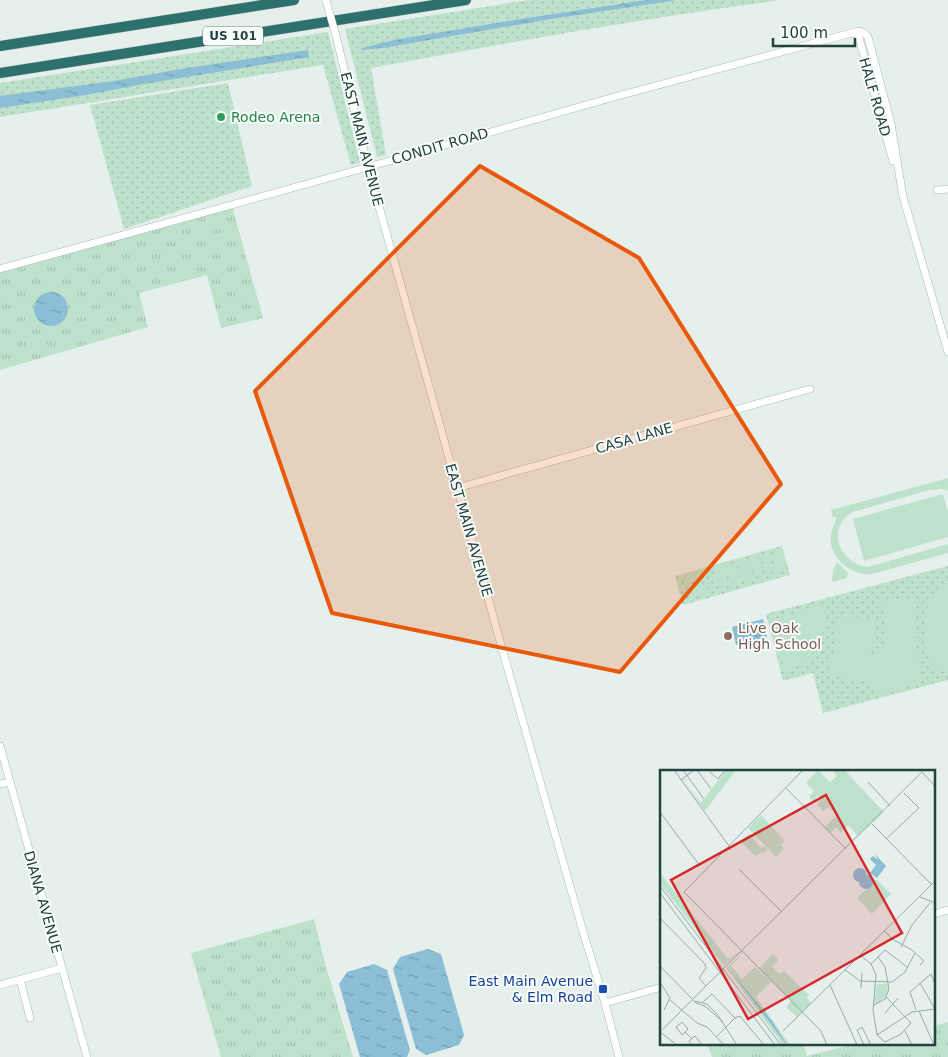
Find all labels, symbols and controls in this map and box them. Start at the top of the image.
scale bar [773,15,856,47]
text: 100 m [780,24,828,42]
road number: US 101 [203,27,263,46]
street label: HALF ROAD [856,56,894,138]
street label: EAST MAIN AVENUE [338,70,386,208]
place label: Rodeo Arena [231,109,320,125]
marker: Rodeo Arena [215,111,227,123]
street label: CONDIT ROAD [390,125,490,167]
street label: CASA LANE [594,419,674,457]
street label: EAST MAIN AVENUE [442,462,496,598]
place label: Live Oak High School [738,620,821,652]
marker: Live Oak High School [722,630,734,642]
inset map [660,770,936,1044]
street label: DIANA AVENUE [21,849,65,955]
place label: East Main Avenue & Elm Road [468,973,593,1005]
marker: East Main Avenue & Elm Road [597,983,609,995]

